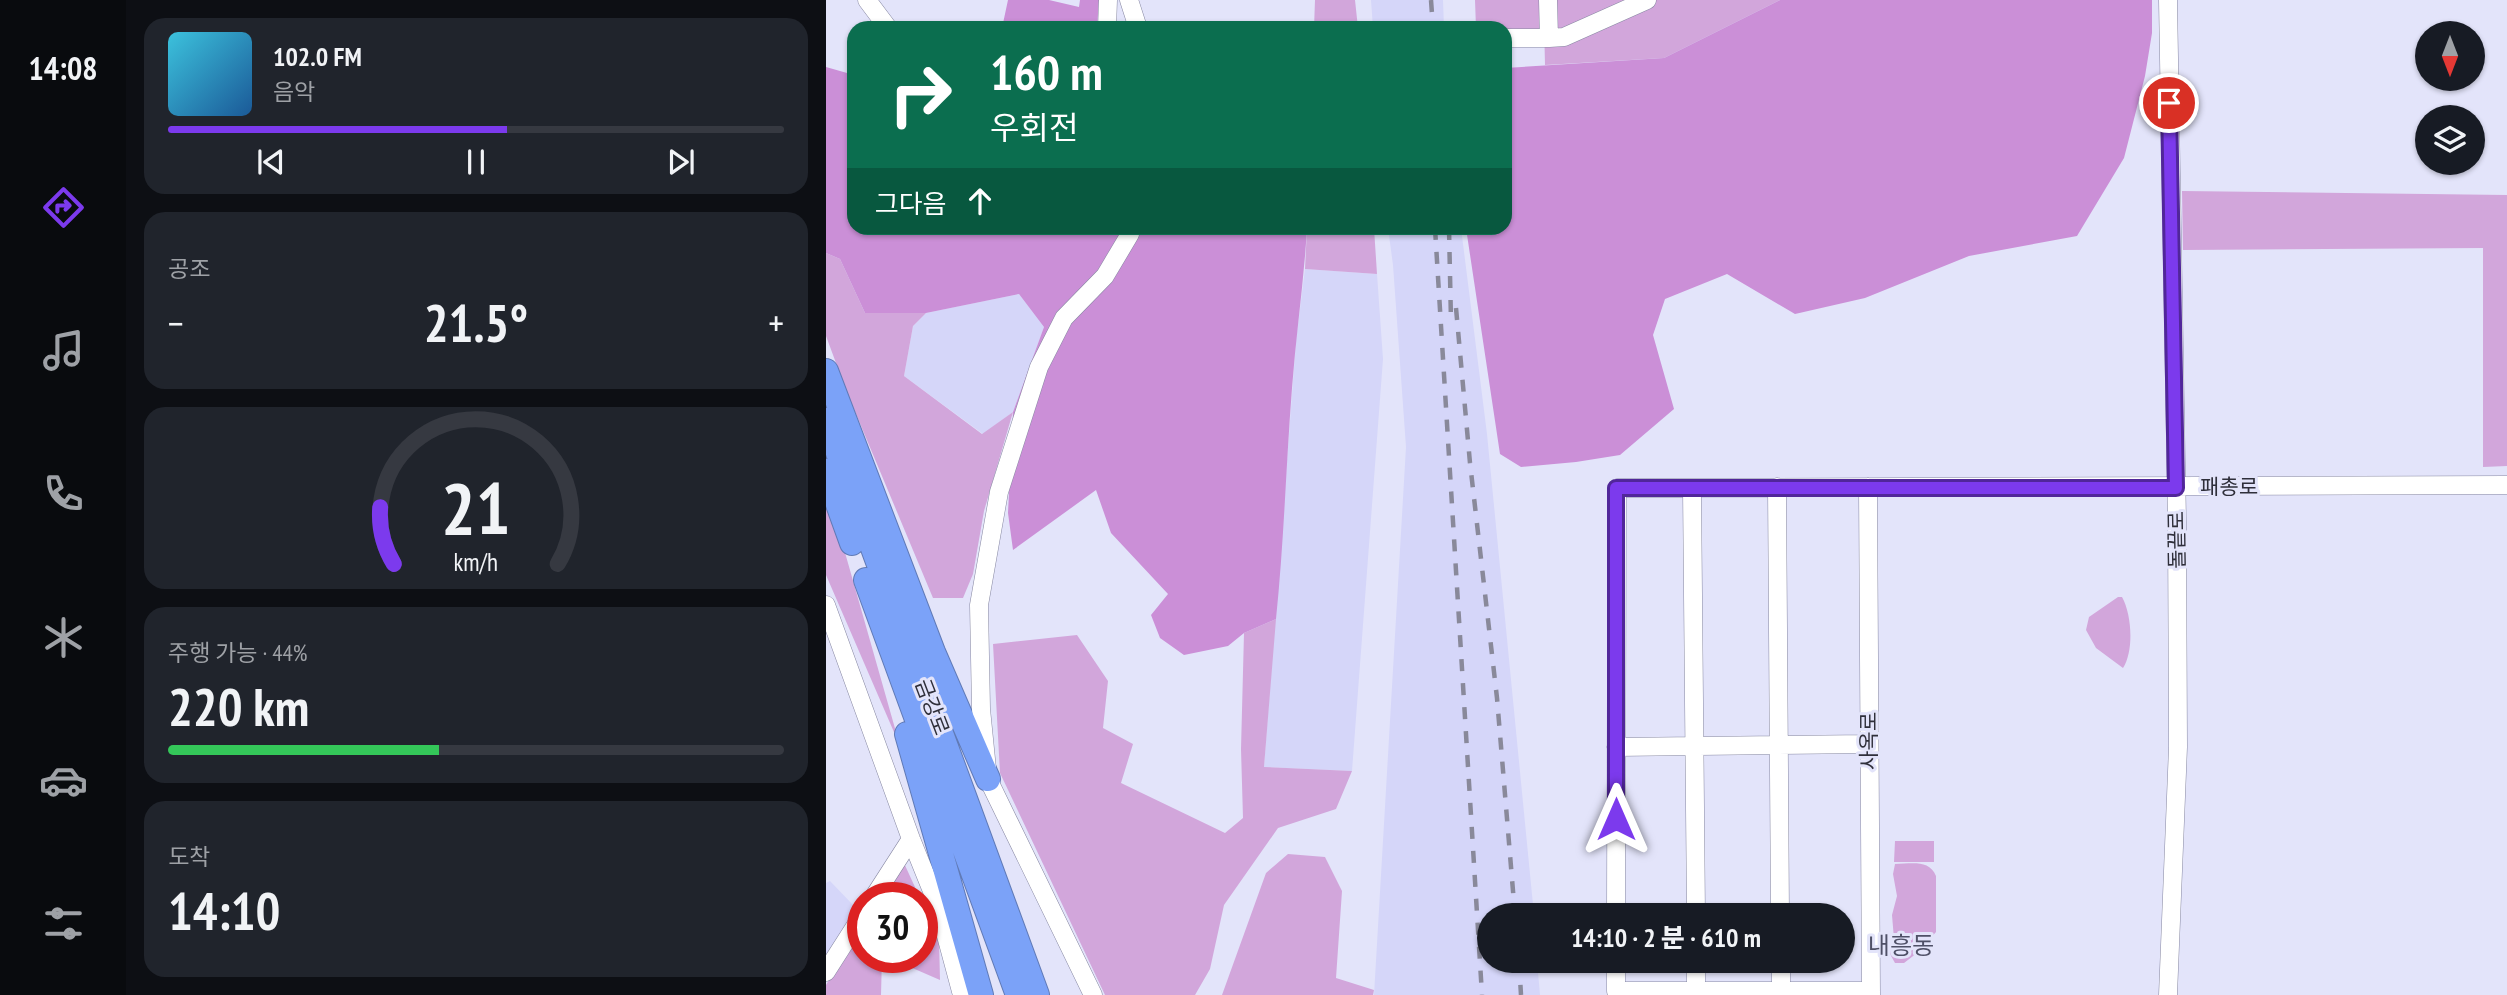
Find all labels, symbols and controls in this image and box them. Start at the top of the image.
north arrow [2415,21,2485,91]
map controls [2415,21,2485,175]
text: 102.0 FM [273,40,362,73]
text: 160 m [990,40,1103,104]
text: 14:08 [28,47,98,89]
icon: right [875,49,966,140]
pin [2139,73,2199,133]
text: 음악 [273,77,315,106]
icon: arrive [2150,84,2188,122]
button: layers [2415,105,2485,175]
text: 우회전 [990,106,1078,148]
icon: previous [252,143,290,181]
icon: pause [457,143,495,181]
icon: next [662,143,700,181]
icon: ahead [961,182,999,220]
icon: directions [39,183,88,232]
text: 그다음 [875,187,947,220]
text: 공조 [168,254,210,283]
text: 21.5° [424,289,528,356]
text: − [168,298,184,347]
text: + [768,298,784,347]
icon: music [39,326,88,375]
text: 21 [441,460,511,554]
icon: phone [39,469,88,518]
street label: 패총로 [2200,473,2258,500]
street label: 돌끝로 [2162,511,2191,569]
text: km/h [454,545,498,577]
icon: climate [39,613,88,662]
text: 주행 가능 · 44% [168,638,308,667]
text: 220 km [168,673,309,740]
street label: 금강로 [909,675,955,739]
street label: 사옥로 [1855,712,1882,770]
icon: car [39,756,88,805]
position arrow [1579,782,1653,856]
text: 도착 [168,842,210,871]
text: 14:10 [168,877,280,944]
speed limit sign: 30 [847,882,938,973]
icon: filters [39,899,88,948]
text: 14:10 · 2 분 · 610 m [1571,921,1761,954]
district label: 내흥동 [1868,930,1934,961]

